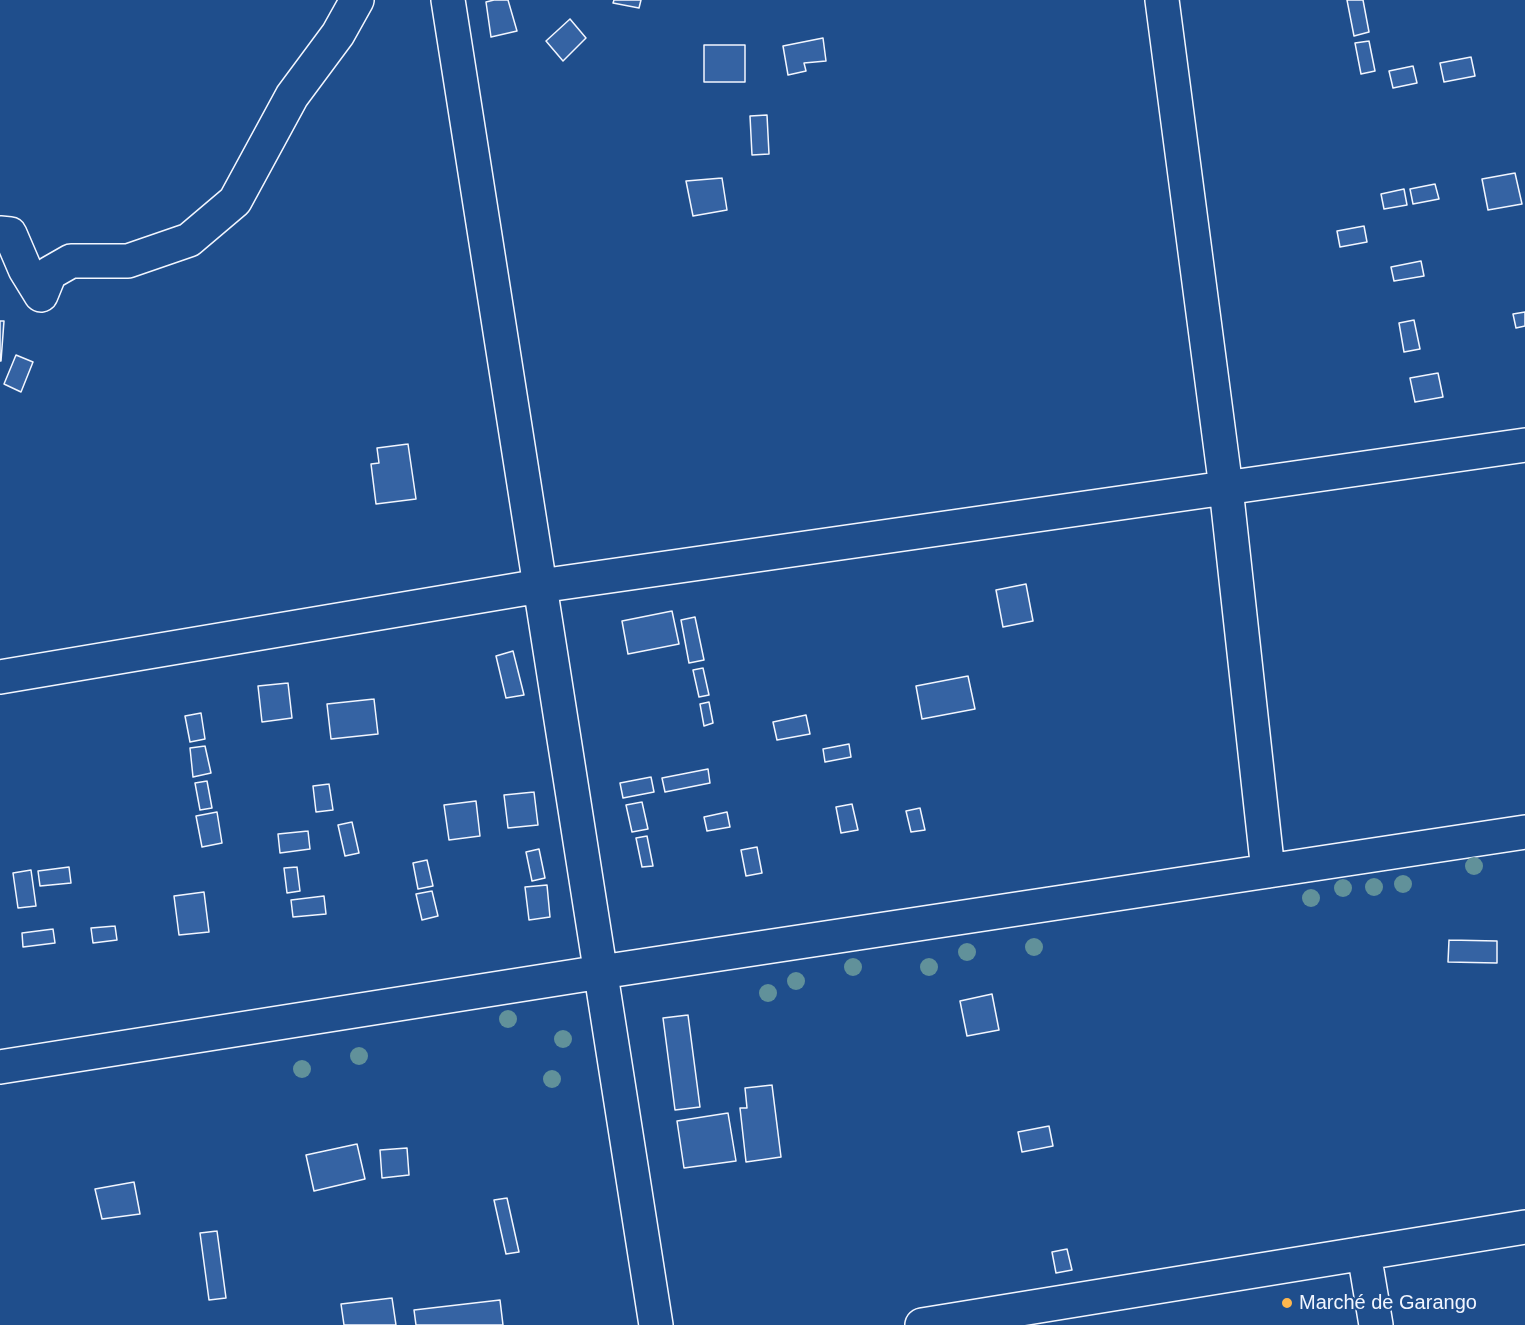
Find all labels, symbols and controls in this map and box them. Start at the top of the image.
place label: Marché de Garango [1299,1291,1477,1315]
marker: Marché de Garango [1280,1296,1294,1310]

